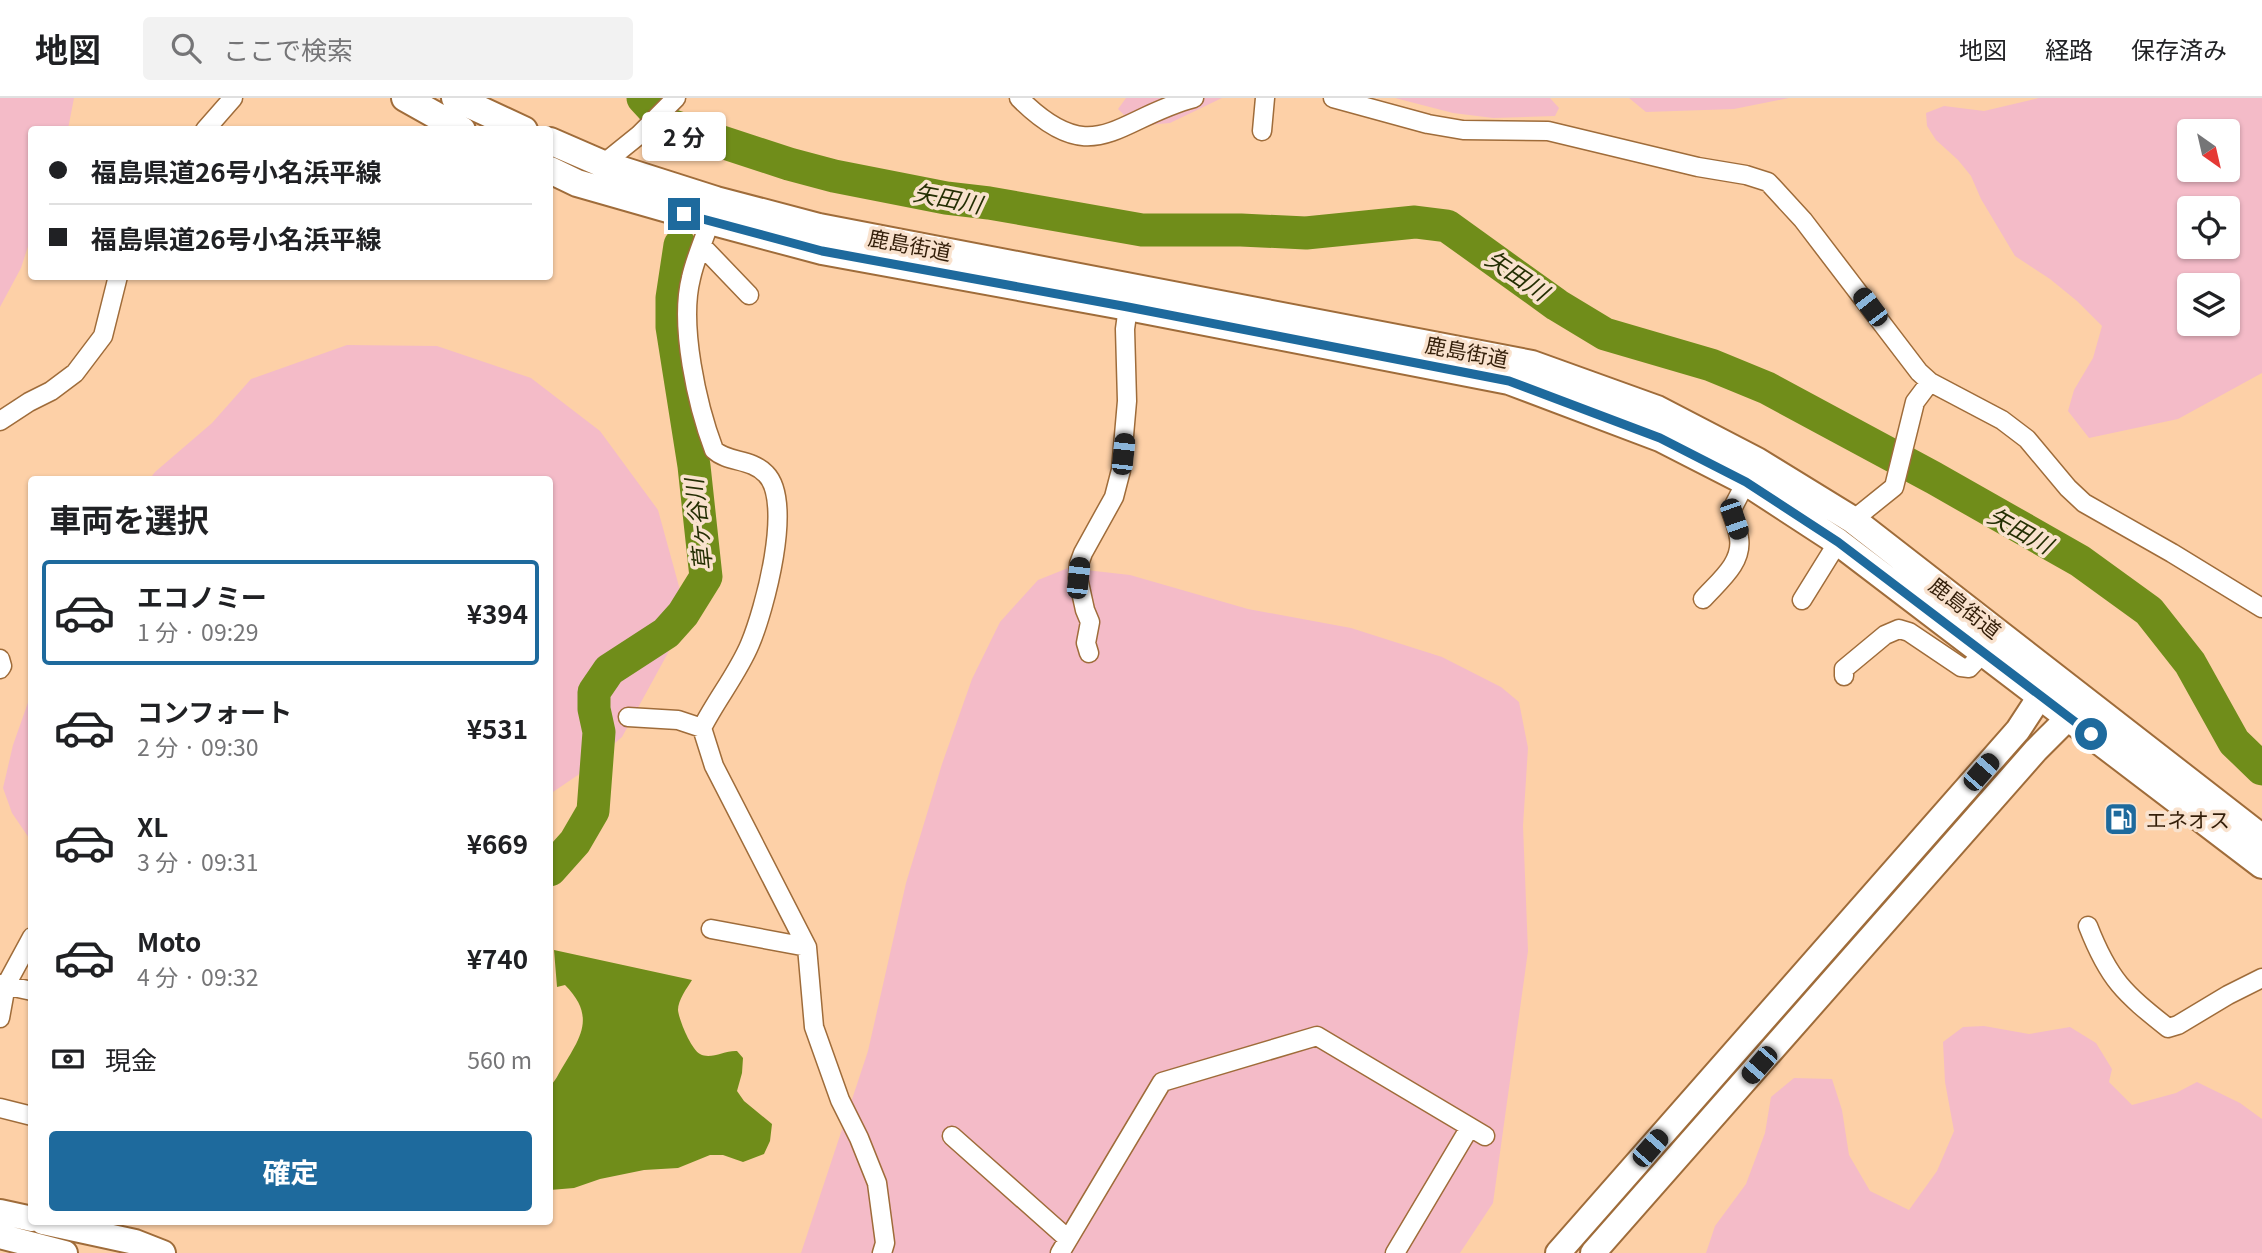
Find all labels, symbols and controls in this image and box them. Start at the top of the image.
search box [143,17,633,80]
text: 地図 [35,24,101,72]
icon: search [167,29,205,67]
text: ここで検索 [223,30,353,67]
text: 地図 [1959,31,2007,66]
text: 経路 [2045,31,2093,66]
text: 保存済み [2131,31,2227,66]
callout: 2 分 [642,113,726,162]
text: 2 分 [663,119,705,153]
north arrow [2177,119,2240,182]
map controls [2177,119,2240,336]
text: 福島県道26号小名浜平線 [91,152,382,189]
water label: 矢田川 [911,174,988,221]
button: locate [2177,196,2240,259]
route end [668,198,700,230]
text: 福島県道26号小名浜平線 [91,219,382,256]
street label: 鹿島街道 [866,221,954,267]
water label: 矢田川 [1480,241,1559,309]
button: layers [2177,273,2240,336]
car [1849,284,1892,330]
street label: 鹿島街道 [1423,328,1511,374]
car [1111,432,1136,476]
water label: 草ヶ谷川 [675,474,719,573]
text: 車両を選択 [49,495,209,541]
car [1718,496,1751,542]
water label: 矢田川 [1983,497,2062,562]
car [1066,556,1091,600]
street label: 鹿島街道 [1924,569,2008,645]
text: エコノミー [137,577,267,614]
icon: car [53,581,116,644]
text: ¥394 [467,594,528,631]
text: 1 分 · 09:29 [137,614,259,648]
text: コンフォート [137,692,292,729]
icon: car [53,696,116,759]
text: ¥531 [467,709,528,746]
route start [2075,718,2107,750]
text: 2 分 · 09:30 [137,729,259,763]
car [1960,749,2003,795]
fuel station icon: エネオス [2102,800,2140,838]
place label: エネオス [2146,804,2230,834]
text: XL [137,807,168,844]
icon: car [53,811,116,874]
text: ¥669 [467,824,528,861]
text: 3 分 · 09:31 [137,844,259,878]
text: Moto [137,922,201,959]
icon: car [53,926,116,989]
text: ¥740 [467,939,528,976]
text: 4 分 · 09:32 [137,959,259,993]
icon: cash [49,1040,87,1078]
text: 現金 [105,1040,157,1077]
text: 560 m [467,1042,532,1076]
car [1738,1042,1781,1088]
car [1629,1125,1672,1171]
button: 確定 [49,1131,532,1211]

